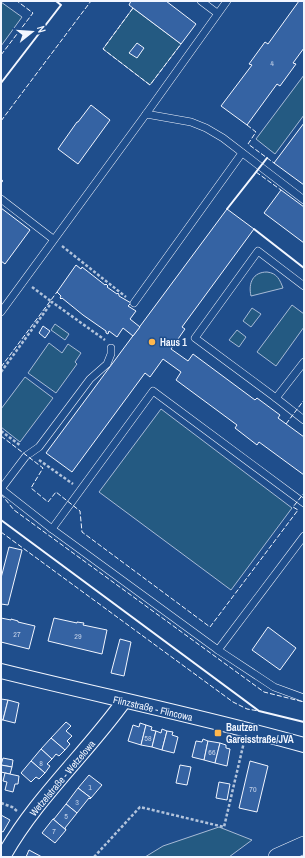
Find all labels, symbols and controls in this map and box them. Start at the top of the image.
north arrow [12,12,52,52]
text: N [34,24,49,34]
house number: 4 [270,58,274,68]
place label: Haus 1 [160,336,187,349]
marker: Haus 1 [147,337,157,347]
house number: 27 [13,629,21,639]
house number: 29 [74,631,82,641]
street label: Flinzstraße - Flincowa [112,693,194,724]
place label: Bautzen Gareisstraße/JVA [226,721,294,746]
marker: Bautzen Gareisstraße/JVA [213,728,223,738]
house number: 58 [144,733,152,743]
street label: Wetzelstraße - Wetzelowa [27,737,98,819]
house number: 66 [208,747,216,757]
house number: 8 [39,758,43,768]
house number: 1 [88,782,92,792]
house number: 70 [249,784,257,794]
house number: 3 [75,797,79,807]
house number: 5 [64,811,68,821]
house number: 7 [52,826,56,836]

